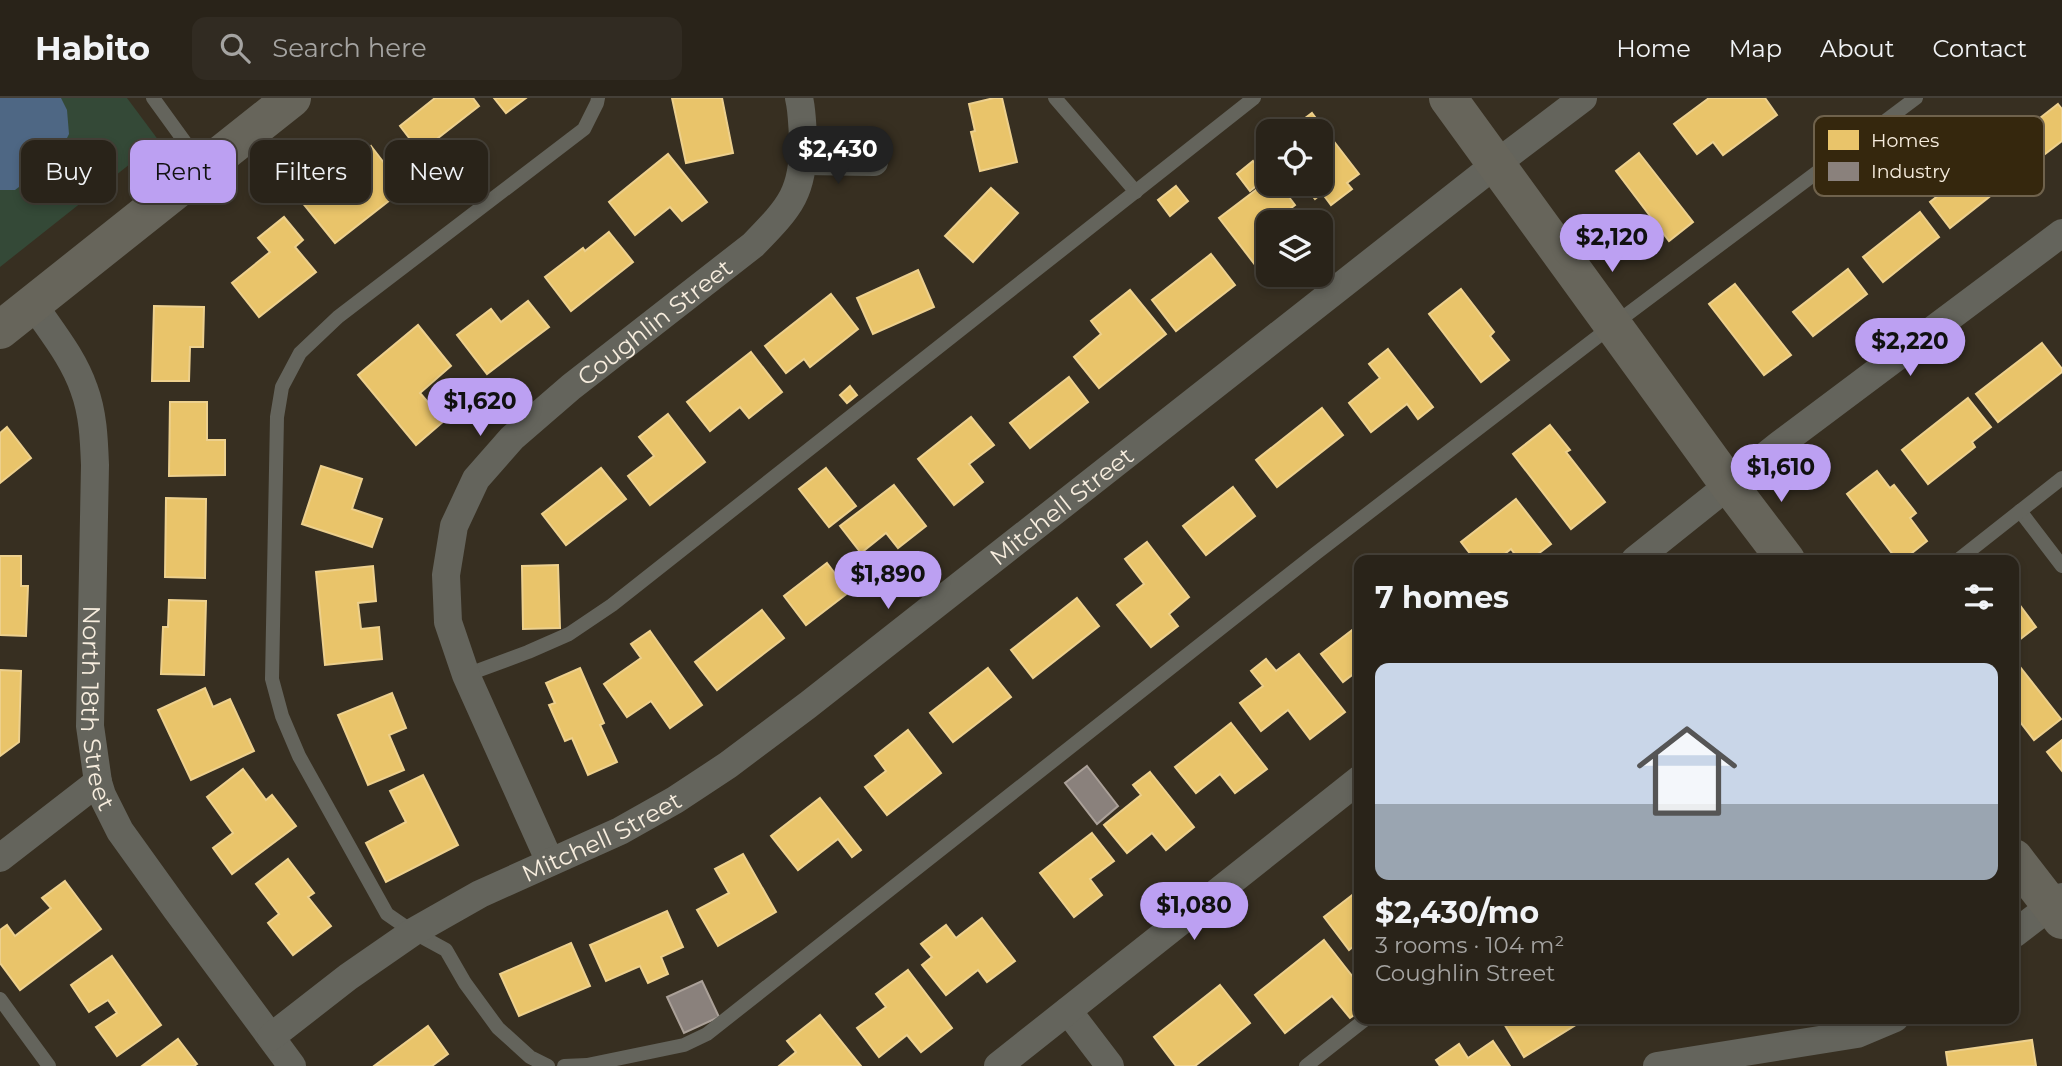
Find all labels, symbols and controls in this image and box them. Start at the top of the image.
search box [192,17,682,80]
text: Habito [35,28,150,68]
icon: search [216,29,254,67]
text: Search here [272,32,427,64]
text: Home [1616,34,1691,63]
text: Map [1729,34,1782,63]
text: About [1820,34,1894,63]
text: Contact [1932,34,2027,63]
legend [1814,116,2044,196]
map controls [1256,119,1333,287]
button: locate [1256,119,1333,196]
pin: $2,430 [781,126,895,186]
text: Homes [1871,129,1939,152]
text: $2,430 [798,135,878,163]
chip: Buy [21,140,116,203]
chip: Rent [130,140,236,203]
chip: Filters [250,140,371,203]
chip: New [385,140,488,203]
text: Industry [1871,160,1951,183]
button: layers [1256,210,1333,287]
pin: $2,120 [1555,214,1669,274]
text: $2,120 [1576,223,1648,251]
street label: Coughlin Street [571,252,738,391]
pin: $2,220 [1853,318,1967,378]
text: $2,220 [1871,327,1949,355]
pin: $1,620 [423,378,537,438]
text: $1,620 [443,387,517,415]
street label: Mitchell Street [984,440,1139,571]
pin: $1,610 [1724,444,1838,504]
text: $1,610 [1747,453,1815,481]
pin: $1,890 [831,552,945,611]
text: $1,890 [850,560,926,588]
icon: filters [1960,578,1998,616]
text: 7 homes [1375,579,1509,616]
street label: North 18th Street [75,605,122,815]
icon: home [1624,708,1750,834]
street label: Mitchell Street [517,785,687,888]
pin: $1,080 [1137,882,1251,942]
text: $1,080 [1156,891,1232,919]
text: $2,430/mo [1375,894,1539,931]
text: 3 rooms · 104 m² [1375,931,1564,959]
text: Coughlin Street [1375,959,1555,987]

